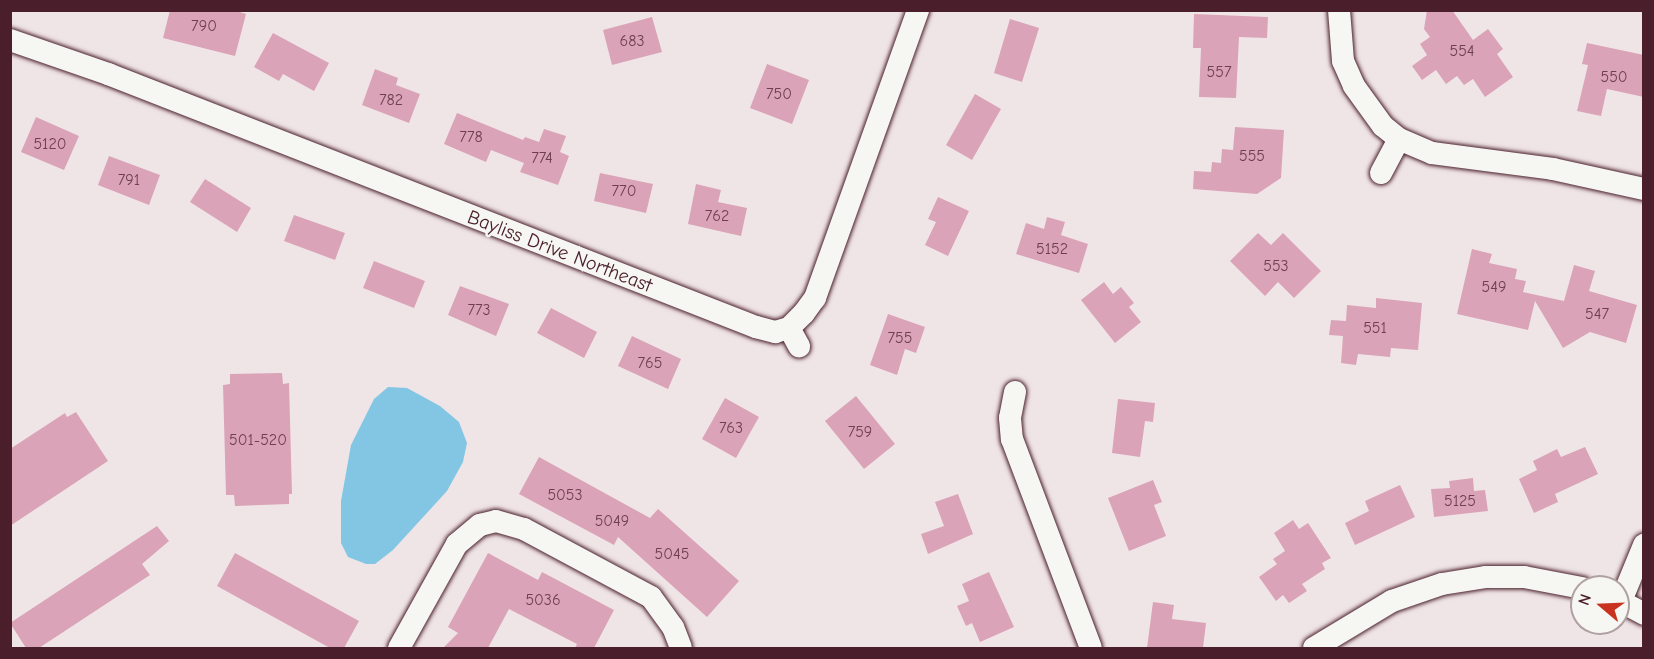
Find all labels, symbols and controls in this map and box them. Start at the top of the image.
house number: 790 [191,16,217,36]
house number: 683 [619,31,645,51]
house number: 554 [1449,41,1475,61]
house number: 557 [1207,62,1231,82]
house number: 550 [1600,67,1628,87]
house number: 750 [766,84,792,104]
house number: 782 [379,90,403,110]
house number: 778 [459,127,483,147]
house number: 5120 [33,134,67,154]
house number: 555 [1239,146,1265,166]
house number: 774 [531,148,553,168]
house number: 791 [118,170,140,190]
house number: 770 [612,181,636,201]
street label: Bayliss Drive Northeast [464,205,656,297]
house number: 762 [705,206,729,226]
house number: 5152 [1036,239,1068,259]
house number: 553 [1263,256,1289,276]
house number: 549 [1482,277,1506,297]
house number: 773 [467,300,491,320]
house number: 547 [1585,304,1609,324]
house number: 551 [1363,318,1387,338]
house number: 755 [888,328,912,348]
house number: 765 [638,353,662,373]
house number: 763 [719,418,743,438]
house number: 759 [848,422,872,442]
house number: 501-520 [229,430,287,450]
house number: 5053 [547,485,583,505]
house number: 5125 [1444,491,1476,511]
house number: 5049 [595,511,629,531]
house number: 5045 [655,544,689,564]
north arrow [1570,575,1630,635]
house number: 5036 [525,590,561,610]
text: N [1575,592,1595,608]

